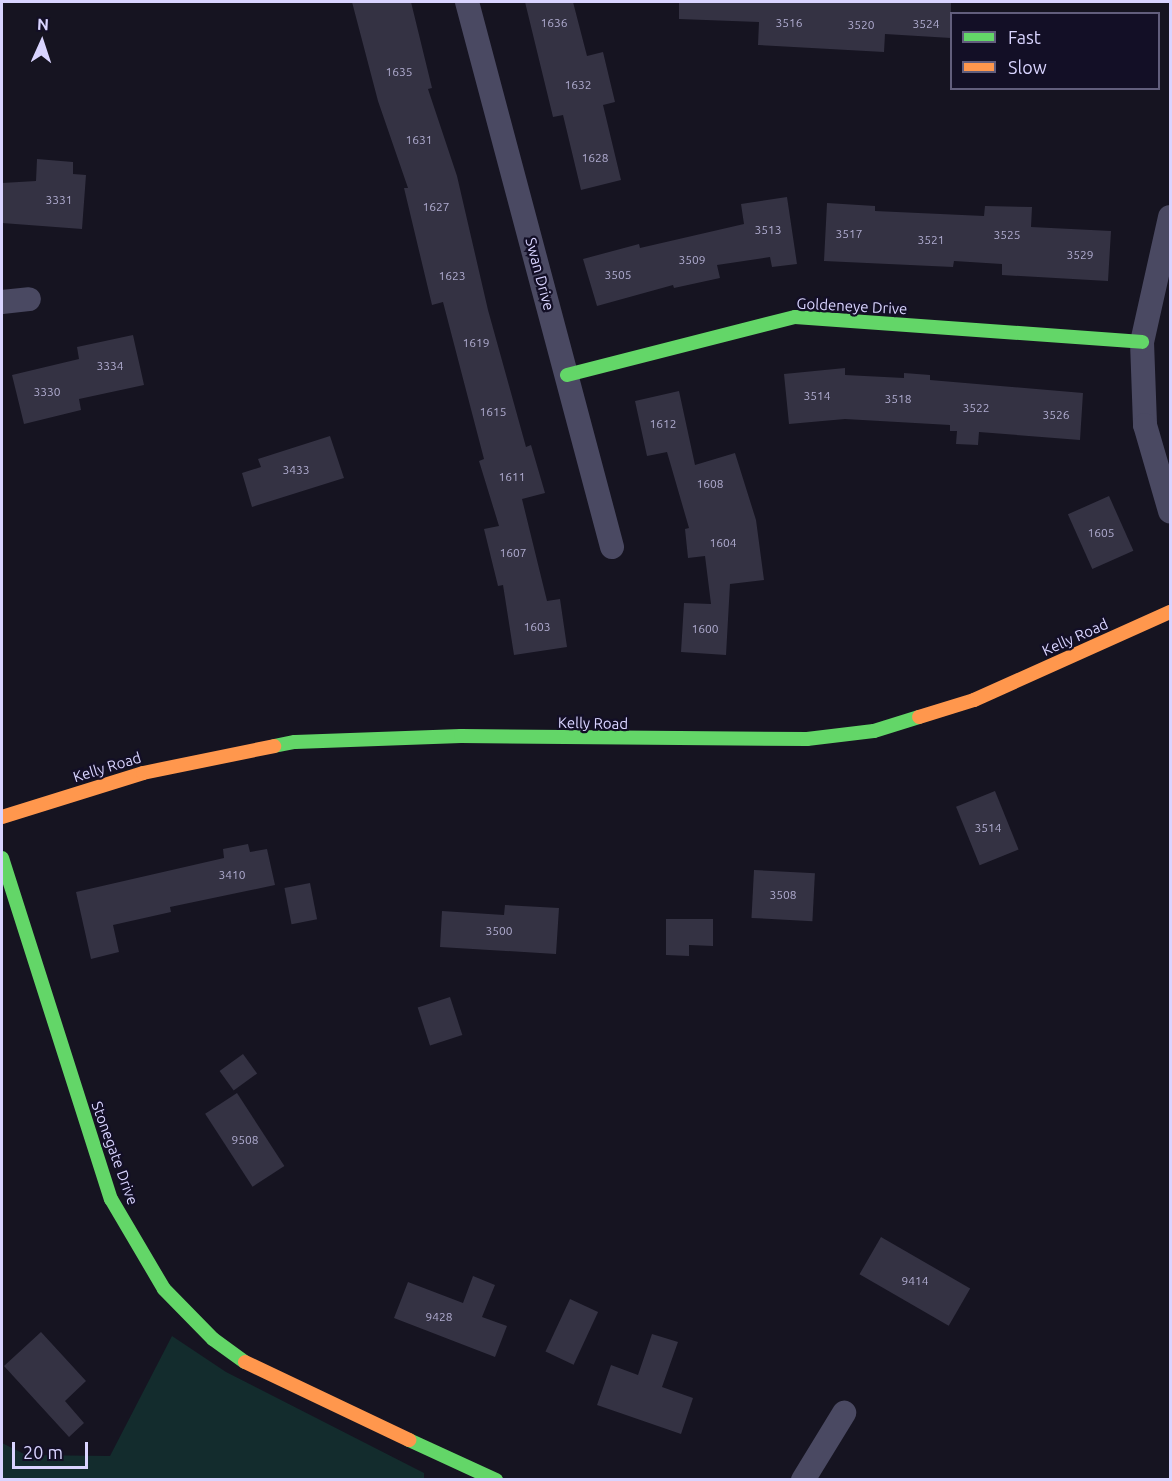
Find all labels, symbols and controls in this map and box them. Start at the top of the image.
north arrow [12,12,72,72]
legend [950,12,1160,90]
text: N [37,15,49,33]
house number: 1636 [540,16,568,30]
house number: 3516 [775,16,803,30]
house number: 3524 [912,17,940,31]
house number: 3520 [847,18,875,32]
text: Fast [1008,27,1041,47]
text: Slow [1008,57,1047,77]
house number: 1635 [385,65,413,79]
house number: 1632 [564,78,592,92]
house number: 1631 [405,133,433,147]
house number: 1628 [581,151,609,165]
house number: 3331 [45,193,73,207]
house number: 1627 [422,200,450,214]
house number: 3513 [754,223,782,237]
house number: 3517 [835,227,863,241]
house number: 3525 [993,228,1021,242]
house number: 3521 [917,233,945,247]
street label: Swan Drive [522,236,558,312]
house number: 3529 [1066,248,1094,262]
house number: 3509 [678,253,706,267]
house number: 3505 [604,268,632,282]
house number: 1623 [438,269,466,283]
street label: Goldeneye Drive [796,294,908,318]
house number: 1619 [462,336,490,350]
house number: 3334 [96,359,124,373]
house number: 3330 [33,385,61,399]
house number: 3514 [803,389,831,403]
house number: 3518 [884,392,912,406]
house number: 3522 [962,401,990,415]
house number: 1615 [479,405,507,419]
house number: 3526 [1042,408,1070,422]
house number: 1612 [649,417,677,431]
house number: 3433 [282,463,310,477]
house number: 1611 [498,470,526,484]
house number: 1608 [696,477,724,491]
house number: 1605 [1087,526,1115,540]
house number: 1604 [709,536,737,550]
house number: 1607 [499,546,527,560]
street label: Kelly Road [1039,614,1111,660]
house number: 1603 [523,620,551,634]
house number: 1600 [691,622,719,636]
street label: Kelly Road [558,713,628,733]
street label: Kelly Road [71,748,143,786]
house number: 3514 [974,821,1002,835]
house number: 3410 [218,868,246,882]
house number: 3508 [769,888,797,902]
house number: 3500 [485,924,513,938]
street label: Stonegate Drive [88,1099,142,1207]
house number: 9508 [231,1133,259,1147]
house number: 9414 [901,1274,929,1288]
house number: 9428 [425,1310,453,1324]
scale bar [15,1430,92,1468]
text: 20 m [23,1442,63,1462]

